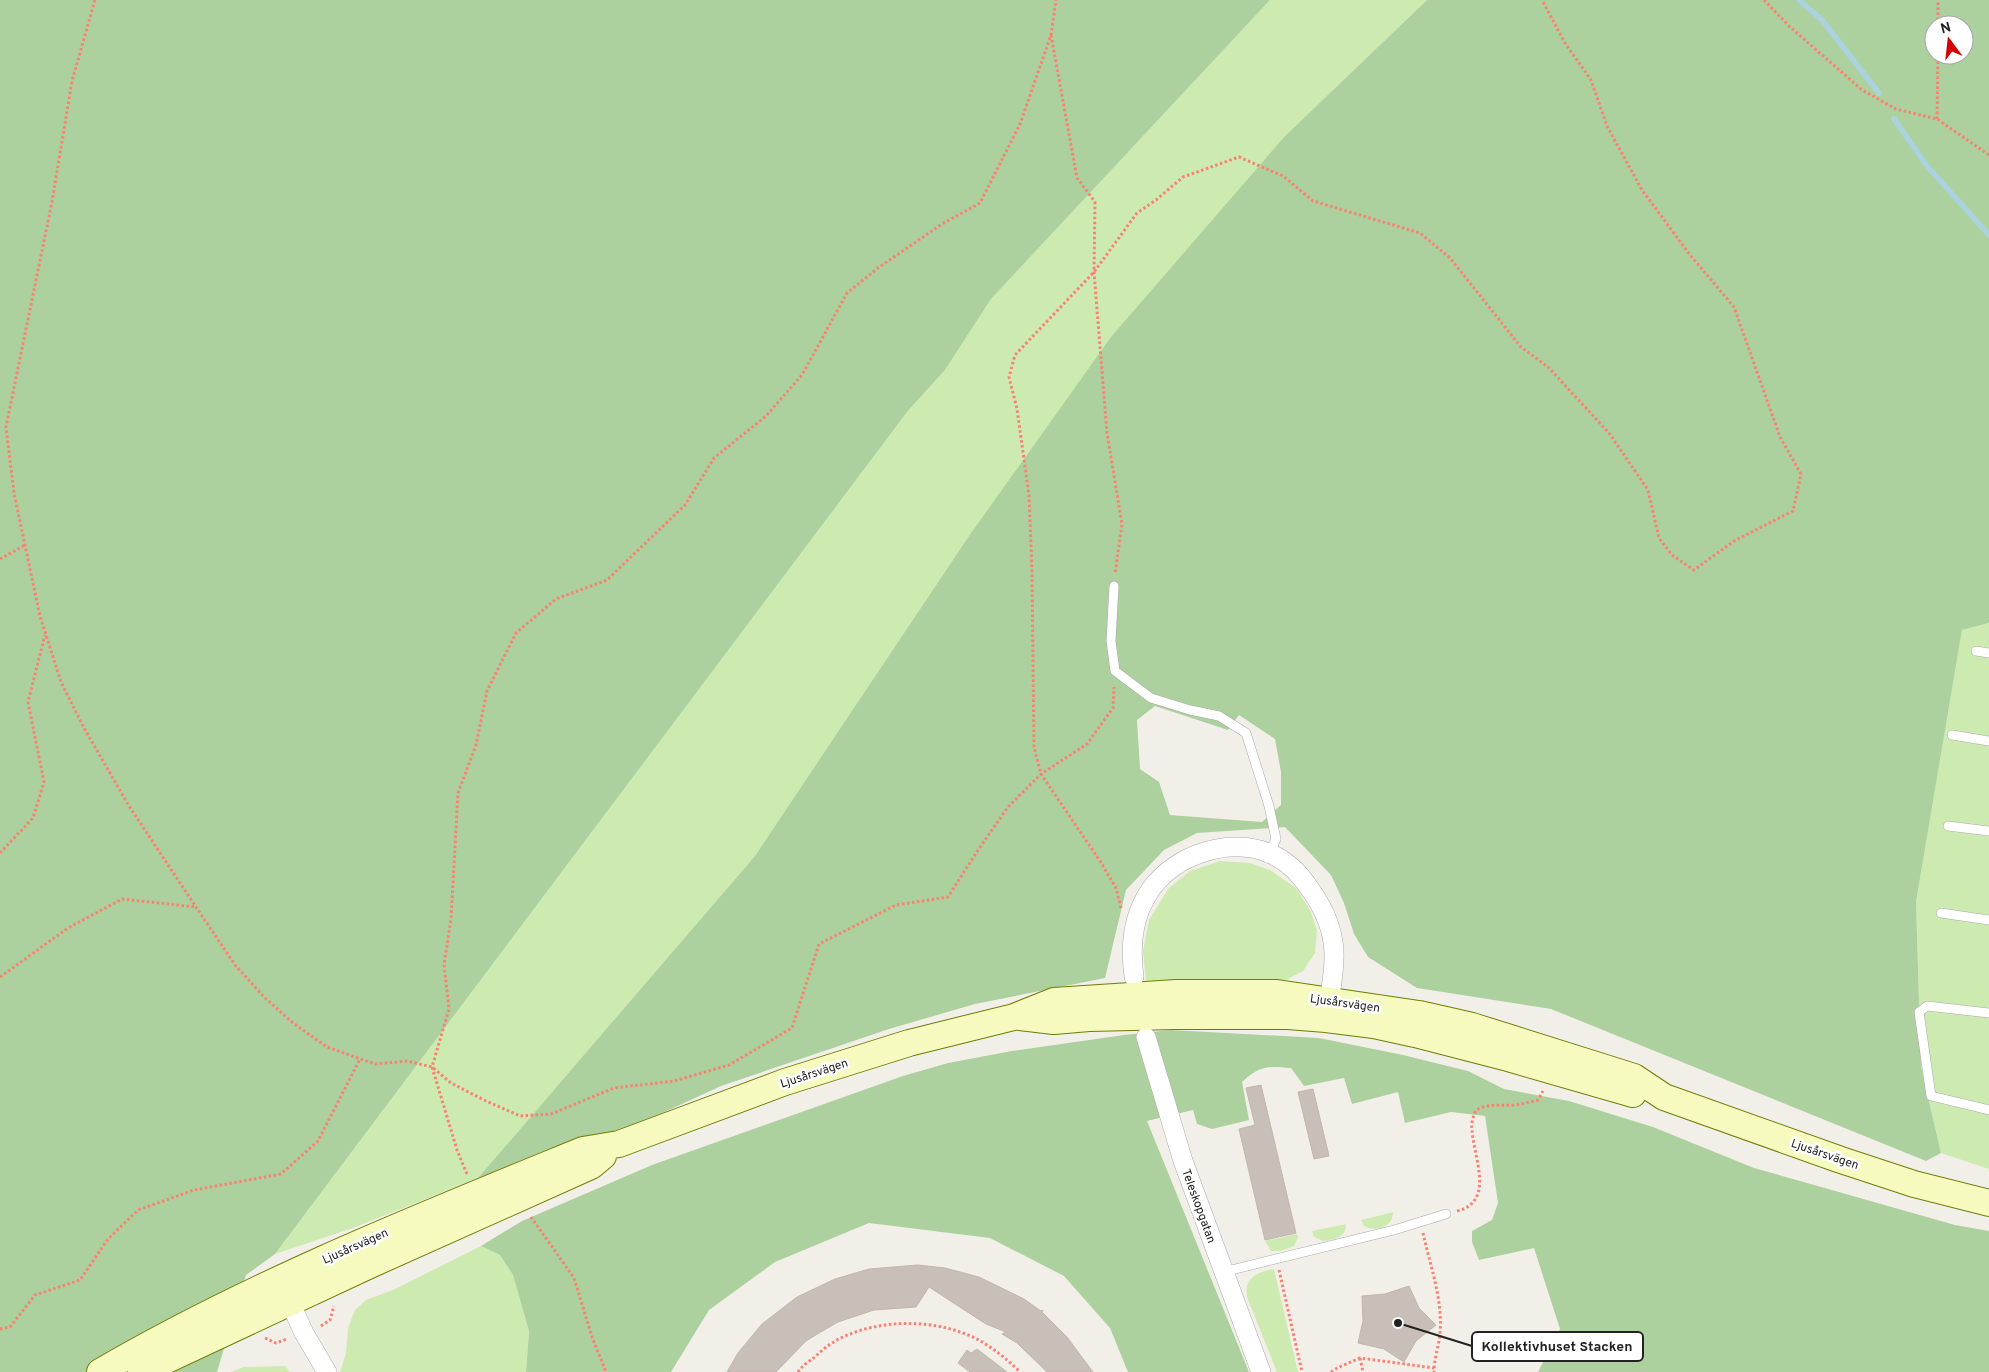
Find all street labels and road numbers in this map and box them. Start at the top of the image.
street label: Ljusårsvägen [1309,991,1381,1017]
street label: Ljusårsvägen [778,1055,850,1092]
street label: Ljusårsvägen [1789,1136,1861,1174]
street label: Teleskopgatan [1177,1167,1219,1246]
street label: Ljusårsvägen [320,1225,391,1269]

